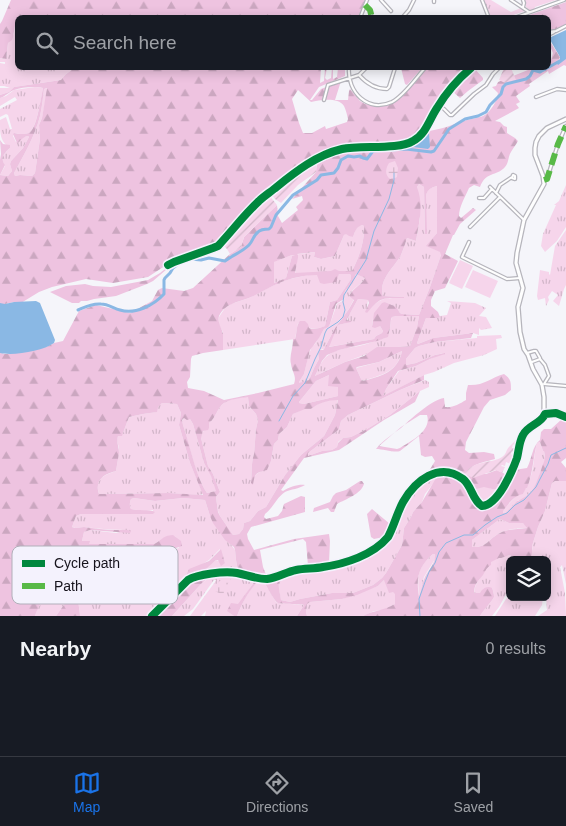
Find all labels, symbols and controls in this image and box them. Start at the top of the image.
search box [15,15,551,70]
icon: search [33,29,61,57]
text: Search here [73,32,177,53]
legend [12,546,178,604]
text: Cycle path [54,555,120,571]
map controls [506,556,551,601]
button: layers [506,556,551,601]
text: Path [54,578,83,594]
text: Nearby [20,637,91,660]
text: 0 results [486,640,546,657]
tab: Map [73,769,101,815]
tab: Directions [246,769,308,815]
tab: Saved [454,769,493,815]

